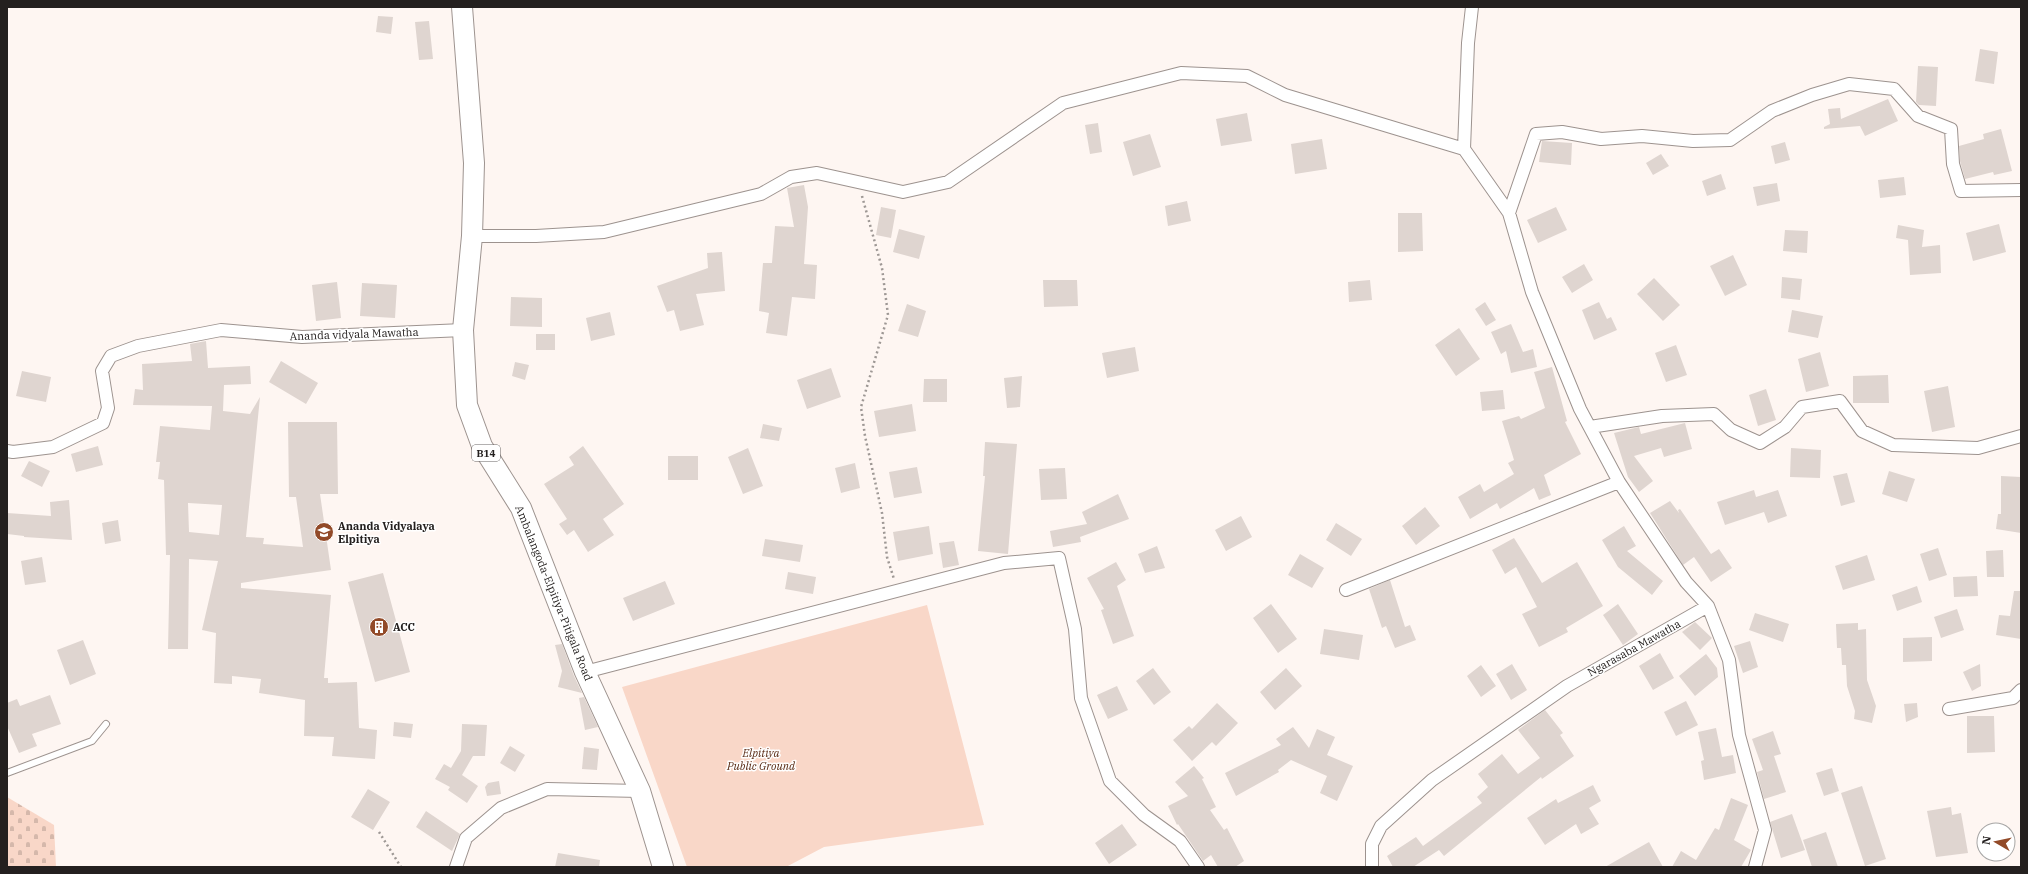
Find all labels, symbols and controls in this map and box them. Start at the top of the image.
street label: Ananda vidyala Mawatha [289,325,419,343]
road number: B14 [472,445,500,461]
street label: Ambalangoda-Elpitiya-Pitigala Road [512,503,596,683]
place label: Ananda Vidyalaya Elpitiya [338,519,435,546]
school or university icon: Ananda Vidyalaya Elpitiya [313,521,335,543]
building icon: ACC [368,616,390,638]
street label: Ngarasaba Mawatha [1585,617,1683,679]
place label: ACC [393,620,415,634]
park label: Elpitiya Public Ground [726,746,796,773]
north arrow [1976,822,2016,862]
text: N [1979,835,1994,846]

